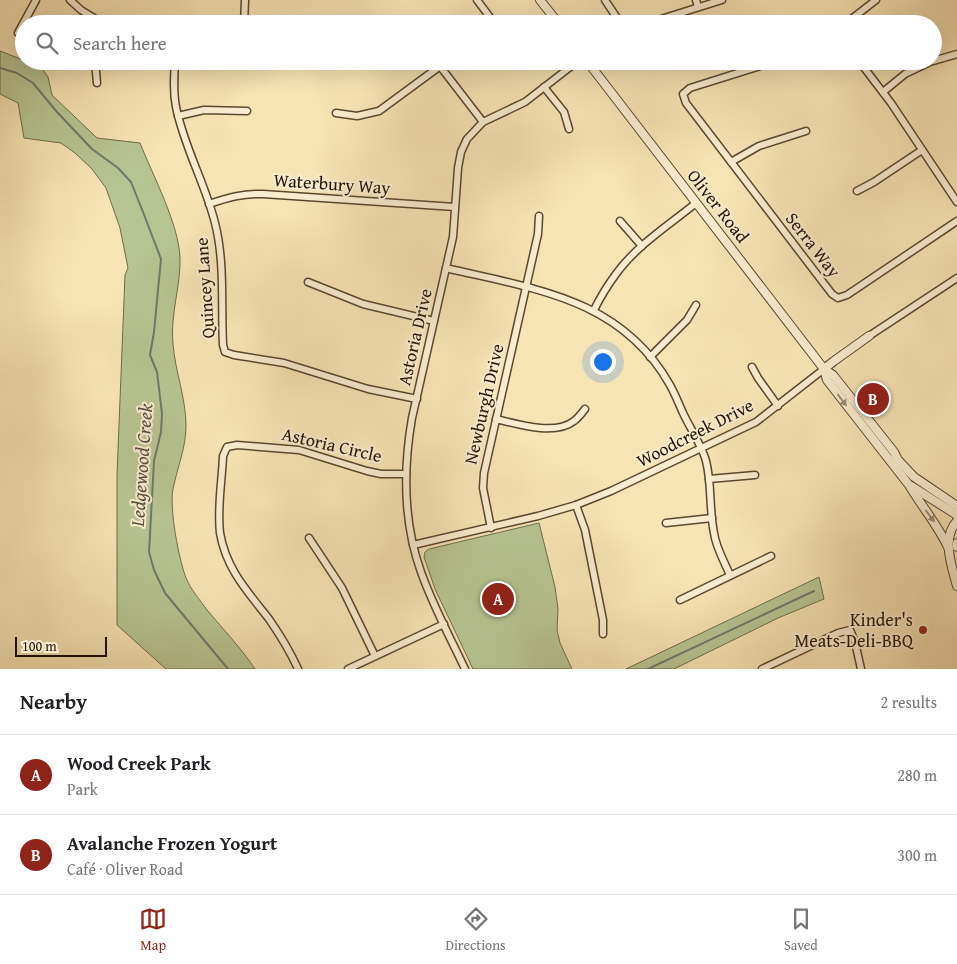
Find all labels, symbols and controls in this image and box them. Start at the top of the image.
search box [15,15,942,70]
icon: search [33,29,61,57]
text: Search here [73,29,167,57]
street label: Oliver Road [681,163,756,249]
street label: Waterbury Way [273,166,391,201]
street label: Serra Way [779,206,848,283]
street label: Quincey Lane [188,237,221,339]
street label: Astoria Drive [390,286,439,388]
street label: Newburgh Drive [457,341,510,467]
your location [590,349,616,375]
pin: B [857,380,889,418]
street label: Woodcreek Drive [632,391,758,474]
one-way arrow [836,393,847,406]
water label: Ledgewood Creek [123,402,159,528]
street label: Astoria Circle [280,420,385,469]
one-way arrow [925,509,935,523]
pin: A [482,580,514,618]
place label: Kinder's Meats-Deli-BBQ [795,606,914,654]
marker: Kinder's Meats-Deli-BBQ [917,624,929,636]
scale bar [15,634,108,657]
text: 100 m [22,636,57,656]
text: Nearby [20,686,87,717]
text: 2 results [880,690,937,714]
text: Wood Creek Park [67,749,211,777]
text: A [31,763,41,787]
text: 280 m [897,763,937,787]
text: Park [67,777,98,801]
text: Avalanche Frozen Yogurt [67,829,277,857]
text: B [31,843,41,867]
text: 300 m [897,843,937,867]
text: Café · Oliver Road [67,857,183,881]
tab: Map [139,905,167,955]
tab: Directions [445,905,506,955]
tab: Saved [784,905,818,955]

